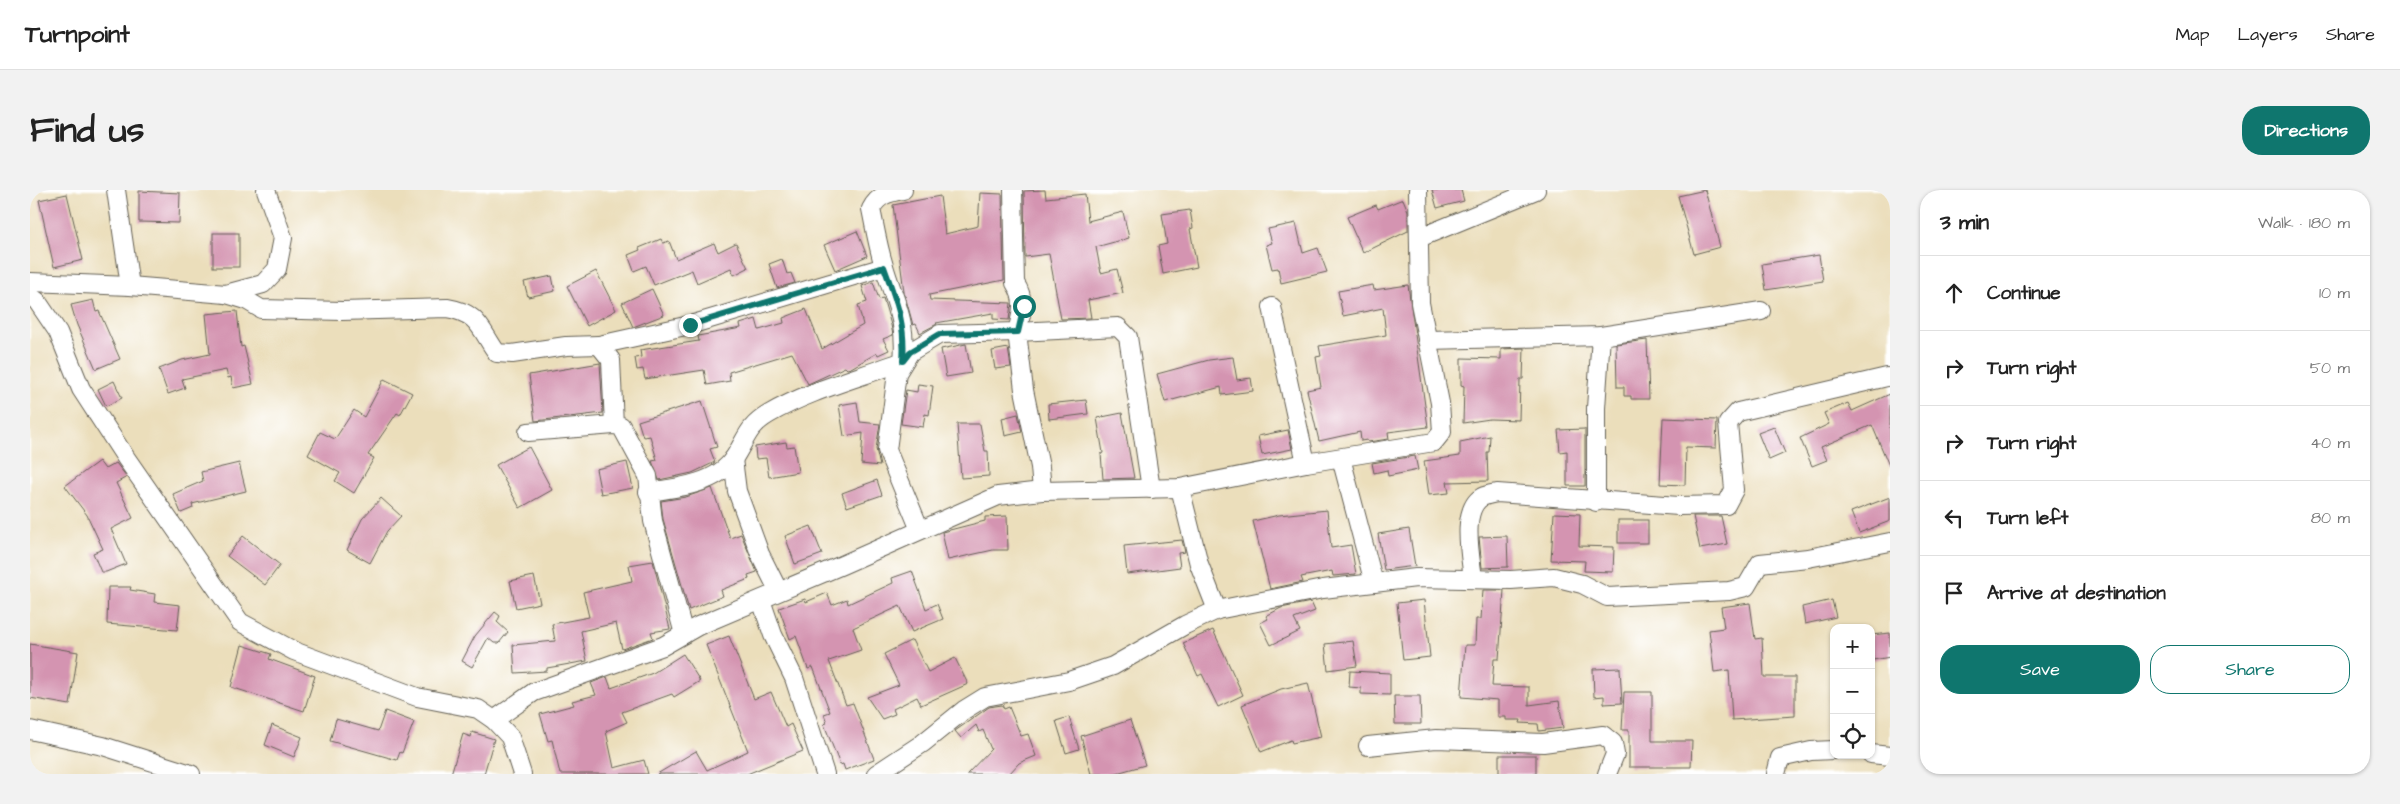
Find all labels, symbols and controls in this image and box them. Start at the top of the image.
text: Turnpoint [25,18,130,52]
text: Map [2175,22,2209,47]
text: Layers [2237,22,2298,47]
text: Share [2326,22,2375,47]
text: Find us [30,106,144,155]
button: Directions [2242,106,2370,155]
text: 3 min [1940,208,1989,237]
text: Walk · 180 m [2258,212,2350,234]
icon: ahead [1940,279,1968,307]
text: Continue [1987,280,2061,307]
text: 10 m [2319,282,2350,304]
route start [1013,295,1036,318]
route end [679,314,702,337]
icon: right [1940,354,1968,382]
text: Turn right [1987,355,2076,382]
text: 50 m [2310,357,2350,379]
icon: right [1940,429,1968,457]
text: Turn right [1987,430,2076,457]
text: 40 m [2310,432,2350,454]
icon: left [1940,504,1968,532]
text: Turn left [1987,505,2068,532]
text: 80 m [2311,507,2350,529]
icon: arrive [1940,579,1968,607]
text: Arrive at destination [1987,580,2166,607]
map controls [1830,624,1875,759]
button: + [1830,624,1875,669]
button: Save [1940,645,2140,694]
button: Share [2150,645,2350,694]
button: − [1830,669,1875,714]
button: locate [1830,714,1875,759]

